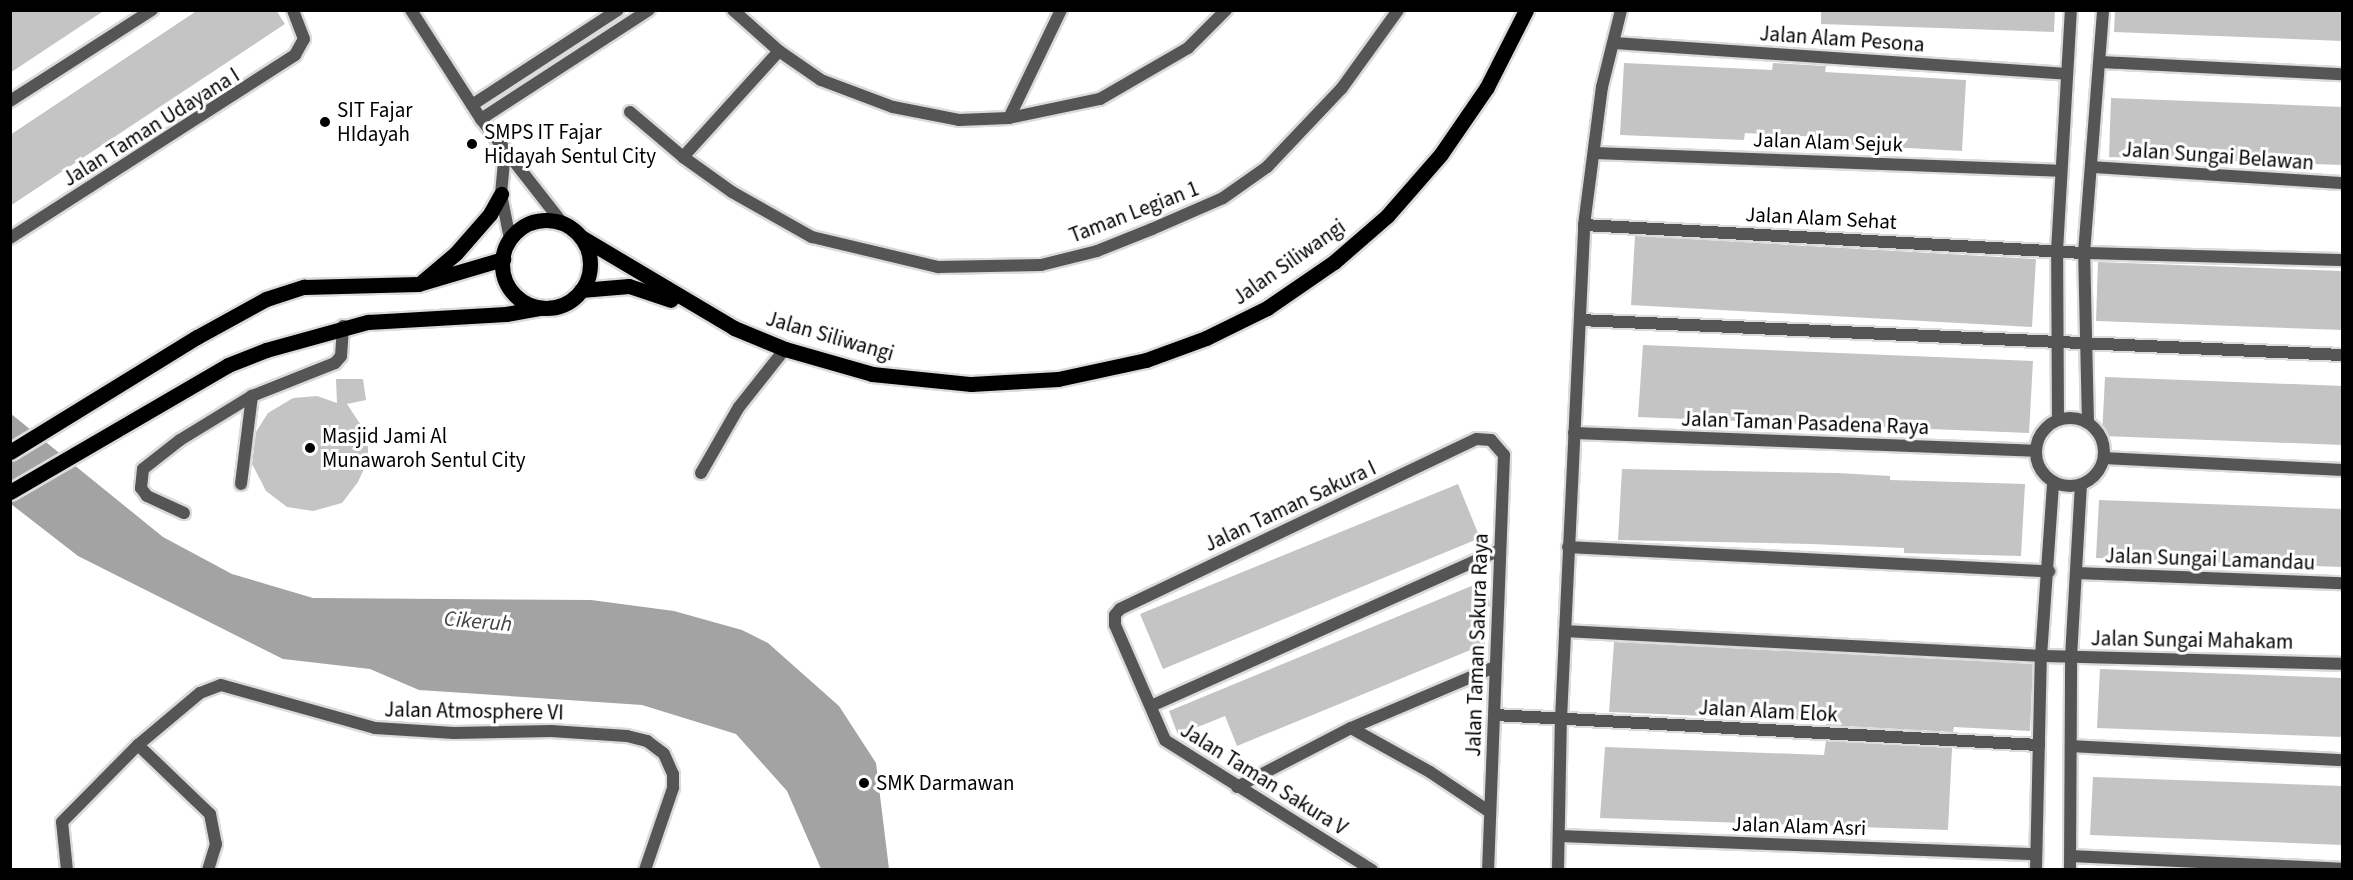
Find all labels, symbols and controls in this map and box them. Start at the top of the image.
street label: Jalan Alam Pesona [1759,21,1925,57]
street label: Jalan Taman Udayana I [58,62,244,192]
place label: SIT Fajar HIdayah [337,97,413,147]
marker: SIT Fajar HIdayah [318,115,332,129]
place label: SMPS IT Fajar Hidayah Sentul City [484,119,656,169]
street label: Jalan Alam Sejuk [1753,127,1903,157]
marker: SMPS IT Fajar Hidayah Sentul City [465,137,479,151]
street label: Jalan Sungai Belawan [2121,137,2315,175]
street label: Taman Legian 1 [1066,176,1202,248]
street label: Jalan Alam Sehat [1745,201,1897,235]
street label: Jalan Siliwangi [1228,214,1350,310]
street label: Jalan Siliwangi [763,306,897,366]
street label: Jalan Taman Pasadena Raya [1681,406,1929,440]
place label: Masjid Jami Al Munawaroh Sentul City [322,423,526,473]
marker: Masjid Jami Al Munawaroh Sentul City [303,441,317,455]
street label: Jalan Taman Sakura I [1200,455,1380,557]
street label: Jalan Taman Sakura Raya [1461,533,1493,757]
street label: Jalan Sungai Lamandau [2104,543,2316,575]
water label: Cikeruh [443,606,513,638]
street label: Jalan Sungai Mahakam [2090,626,2294,654]
street label: Jalan Alam Elok [1698,695,1838,727]
street label: Jalan Atmosphere VI [384,697,564,725]
street label: Jalan Taman Sakura V [1176,717,1352,841]
place label: SMK Darmawan [876,770,1015,796]
marker: SMK Darmawan [857,776,871,790]
street label: Jalan Alam Asri [1731,811,1867,841]

